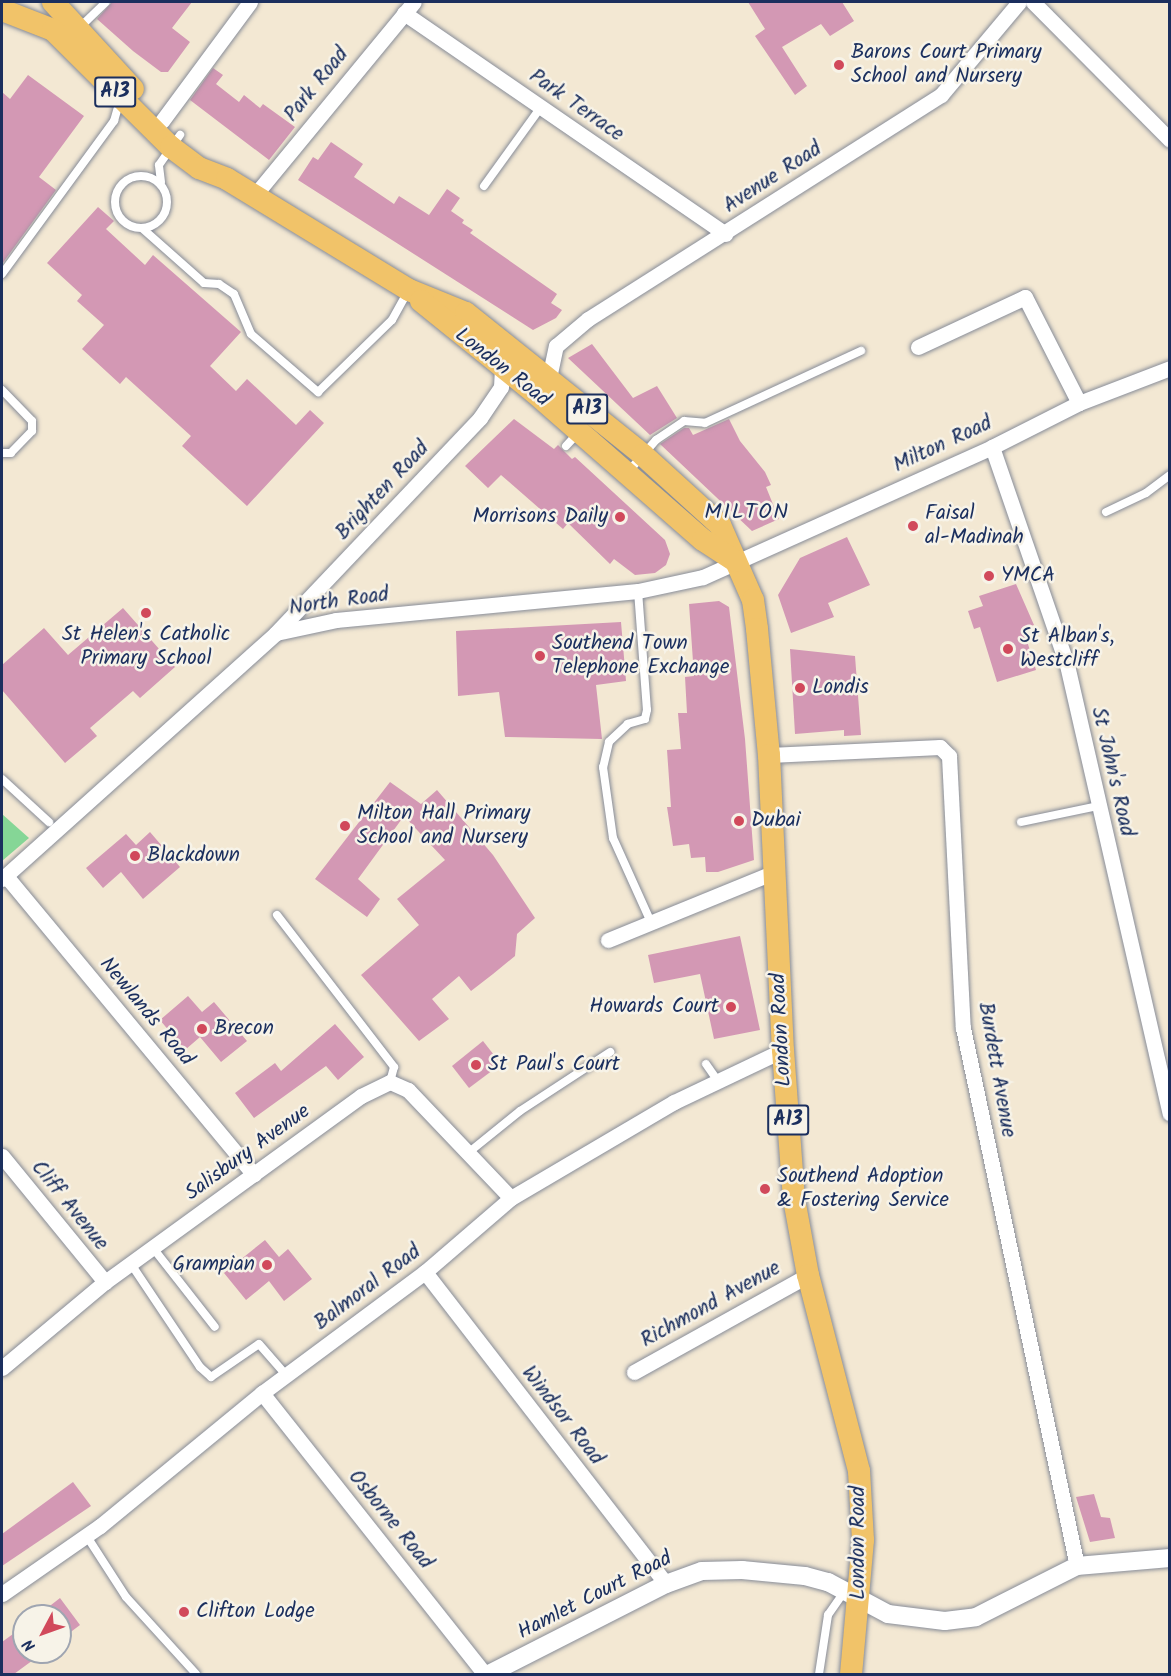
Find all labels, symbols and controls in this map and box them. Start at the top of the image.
place label: Barons Court Primary School and Nursery [851,40,1042,90]
street label: Park Road [279,43,355,127]
marker: Barons Court Primary School and Nursery [832,58,846,72]
street label: Park Terrace [524,64,628,148]
road number: A13 [94,75,136,109]
street label: Avenue Road [719,137,827,219]
street label: London Road [449,323,555,413]
road number: A13 [566,392,608,426]
street label: Milton Road [890,411,996,479]
street label: Brighten Road [331,436,435,546]
district label: MILTON [704,500,790,526]
place label: Faisal al-Madinah [925,501,1024,551]
place label: Morrisons Daily [473,504,608,530]
marker: Morrisons Daily [613,510,627,524]
marker: Faisal al-Madinah [906,519,920,533]
place label: YMCA [1001,563,1055,589]
marker: YMCA [982,569,996,583]
street label: North Road [287,583,391,621]
marker: St Helen's Catholic Primary School [139,606,153,620]
place label: St Helen's Catholic Primary School [62,622,230,672]
place label: St Alban's, Westcliff [1020,624,1114,674]
place label: Southend Town Telephone Exchange [552,631,729,681]
marker: St Alban's, Westcliff [1001,642,1015,656]
marker: Southend Town Telephone Exchange [533,649,547,663]
place label: Londis [812,675,869,701]
marker: Londis [793,681,807,695]
street label: St John's Road [1085,705,1139,839]
place label: Milton Hall Primary School and Nursery [357,801,530,851]
place label: Dubai [751,808,801,834]
marker: Dubai [732,814,746,828]
marker: Milton Hall Primary School and Nursery [338,819,352,833]
place label: Blackdown [147,843,240,869]
marker: Blackdown [128,849,142,863]
street label: Newlands Road [93,953,199,1071]
street label: London Road [766,972,798,1088]
place label: Howards Court [589,994,719,1020]
marker: Howards Court [724,1000,738,1014]
street label: Burdett Avenue [972,1000,1020,1140]
place label: Brecon [214,1016,274,1042]
marker: Brecon [195,1022,209,1036]
place label: St Paul's Court [488,1052,620,1078]
marker: St Paul's Court [469,1058,483,1072]
street label: Salisbury Avenue [181,1099,315,1207]
road number: A13 [767,1103,809,1137]
street label: Cliff Avenue [25,1156,113,1256]
place label: Southend Adoption & Fostering Service [777,1164,949,1214]
marker: Southend Adoption & Fostering Service [758,1182,772,1196]
street label: Balmoral Road [310,1240,426,1336]
place label: Grampian [173,1252,255,1278]
street label: Richmond Avenue [637,1256,785,1354]
marker: Grampian [260,1258,274,1272]
street label: Windsor Road [515,1361,609,1471]
street label: Osborne Road [342,1465,438,1575]
street label: London Road [846,1486,872,1600]
street label: Hamlet Court Road [514,1546,676,1646]
place label: Clifton Lodge [196,1599,315,1625]
north arrow [12,1604,72,1664]
marker: Clifton Lodge [177,1605,191,1619]
text: N [17,1633,42,1657]

